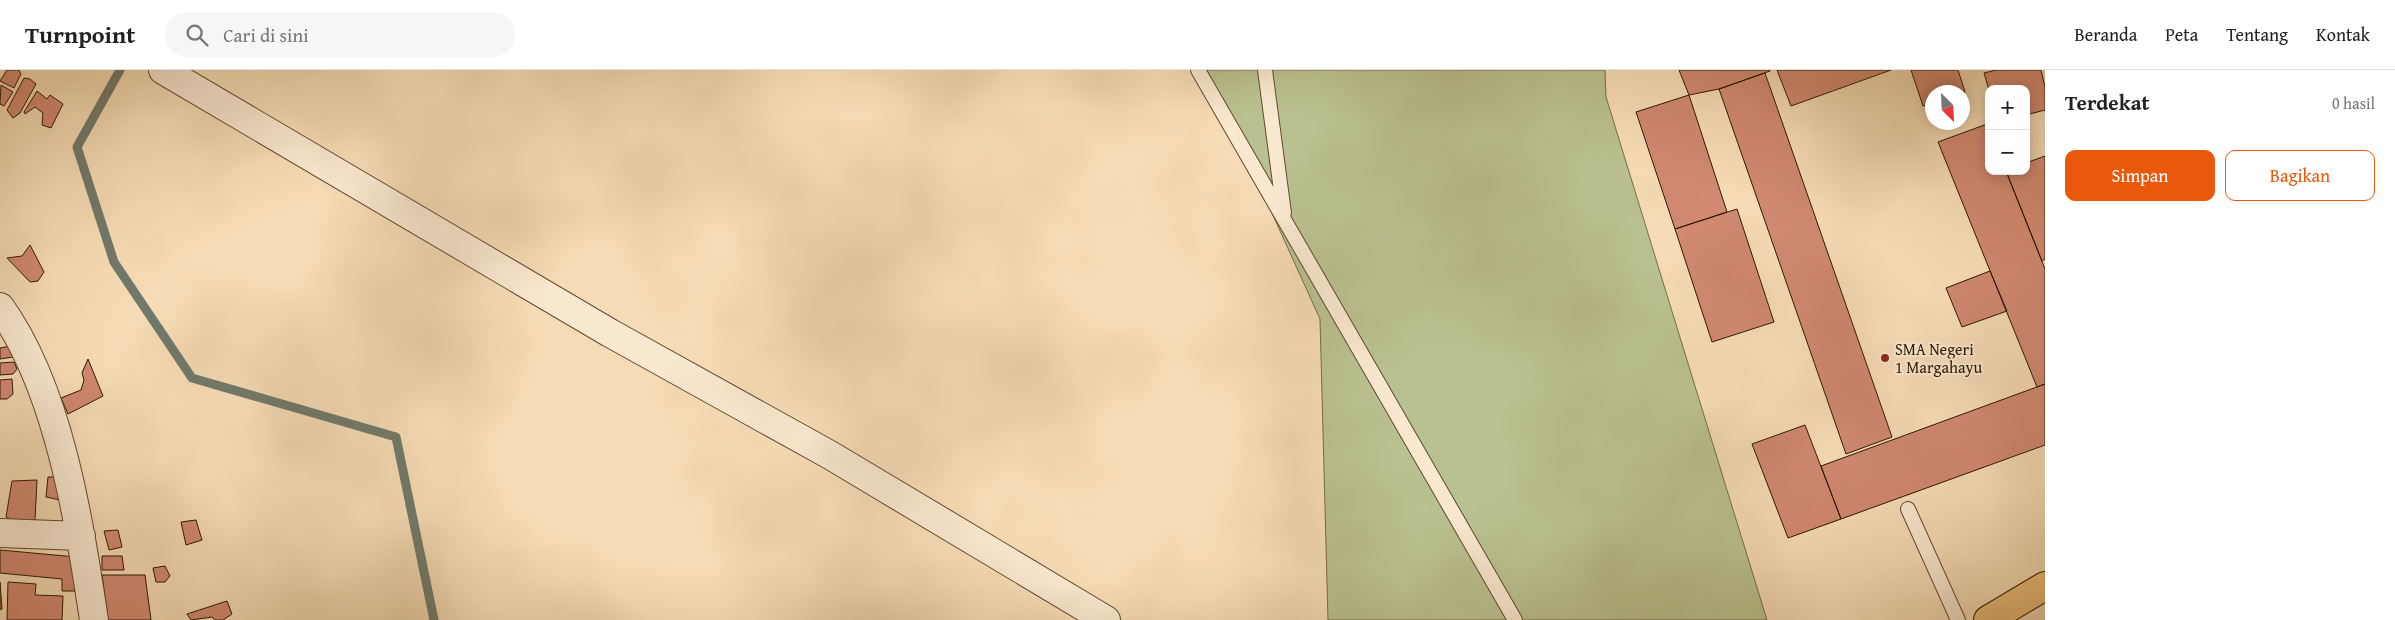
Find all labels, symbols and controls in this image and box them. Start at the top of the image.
search box [165,12,515,57]
text: Turnpoint [25,17,135,52]
icon: search [183,21,211,49]
text: Cari di sini [223,21,308,49]
text: Beranda [2075,21,2137,48]
text: Peta [2165,21,2198,48]
text: Tentang [2226,21,2288,48]
text: Kontak [2316,21,2370,48]
north arrow [1925,85,1970,130]
map controls [1985,85,2030,175]
button: + [1985,85,2030,130]
text: Terdekat [2065,87,2149,118]
text: 0 hasil [2332,91,2375,115]
button: − [1985,130,2030,175]
button: Simpan [2065,150,2215,201]
button: Bagikan [2225,150,2375,201]
place label: SMA Negeri 1 Margahayu [1895,337,1983,379]
marker: SMA Negeri 1 Margahayu [1879,352,1891,364]

